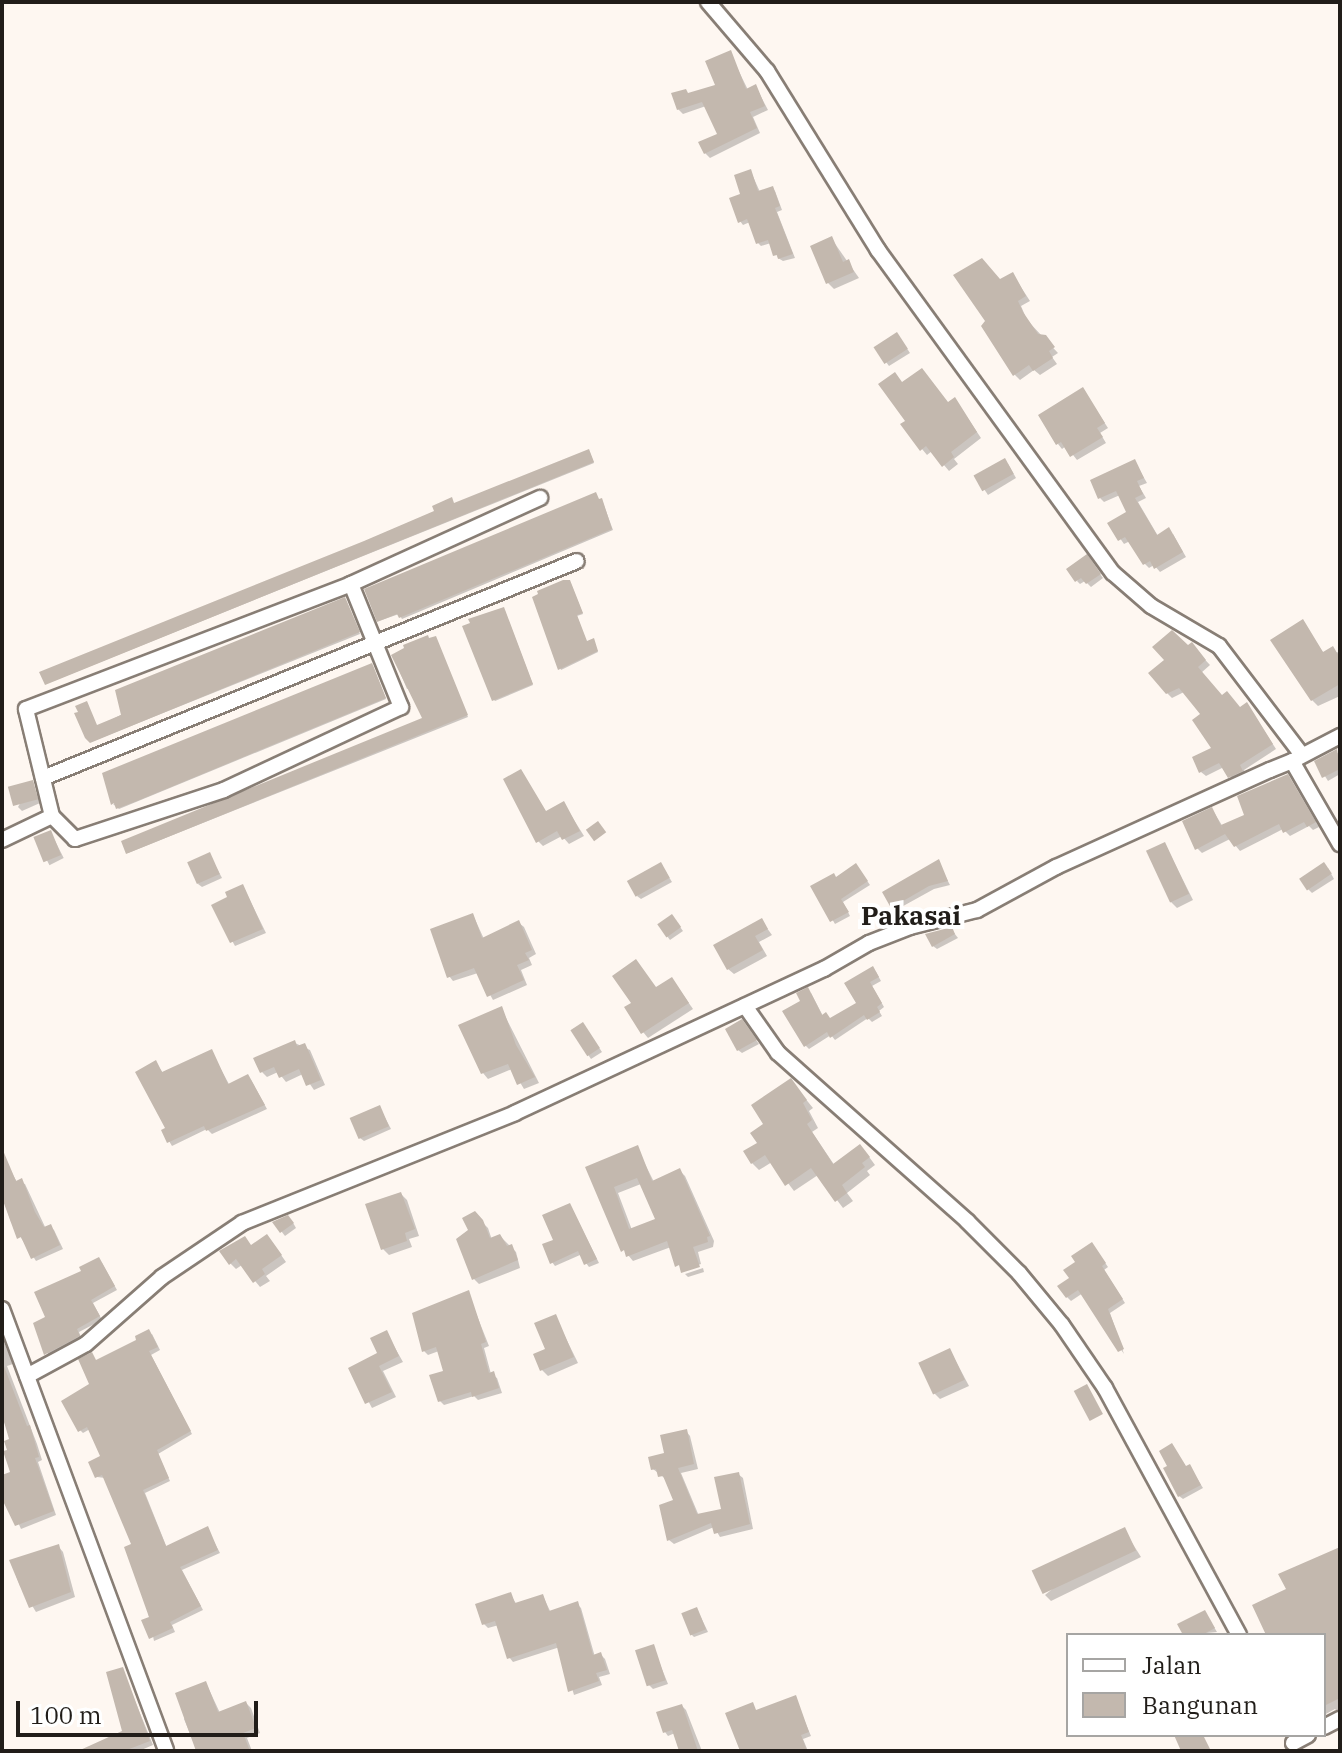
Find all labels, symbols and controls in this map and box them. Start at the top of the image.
district label: Pakasai [861,900,961,932]
legend [1066,1633,1326,1737]
text: Jalan [1142,1649,1202,1681]
scale bar [20,1685,262,1735]
text: Bangunan [1142,1689,1258,1721]
text: 100 m [30,1699,102,1731]

